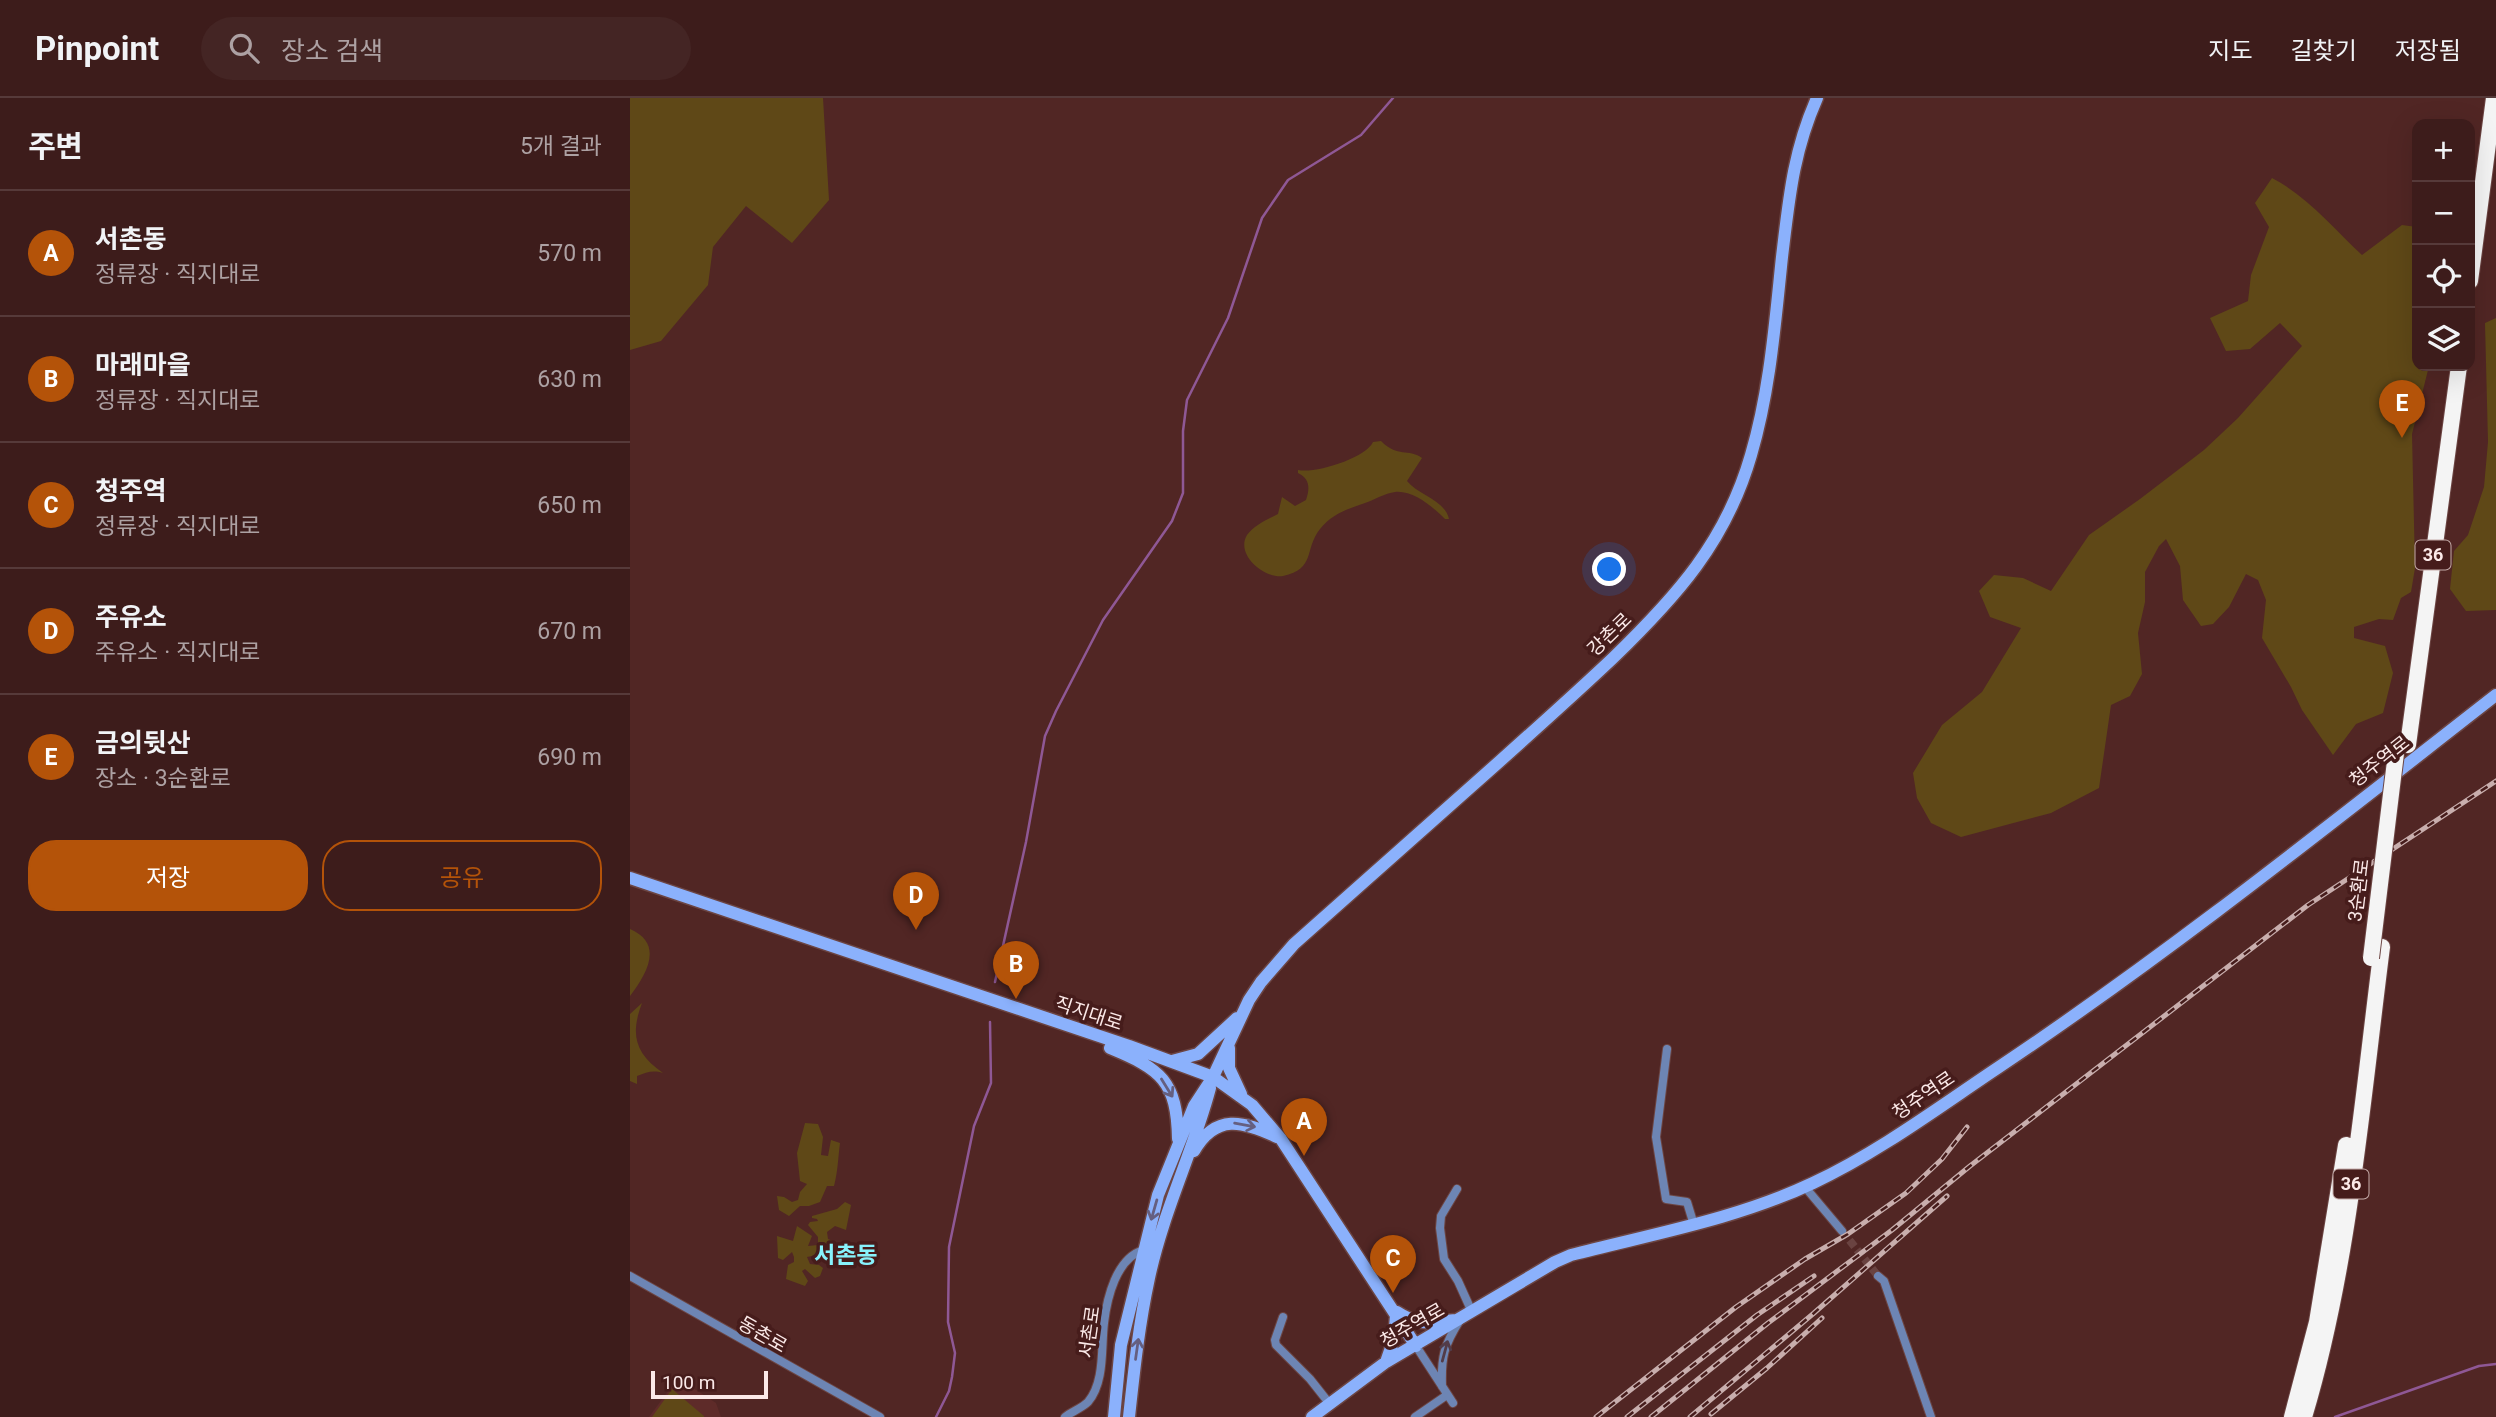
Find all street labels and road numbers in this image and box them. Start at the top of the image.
road number: 36 [2416,541,2450,570]
street label: 강촌로 [1582,608,1636,661]
street label: 청주역로 [2345,731,2414,792]
street label: 3순환로 [2343,857,2374,923]
street label: 직지대로 [1052,992,1126,1035]
street label: 청주역로 [1888,1066,1959,1124]
road number: 36 [2334,1170,2368,1198]
street label: 청주역로 [1376,1298,1448,1353]
street label: 서촌로 [1074,1304,1105,1360]
street label: 동촌로 [734,1311,791,1358]

